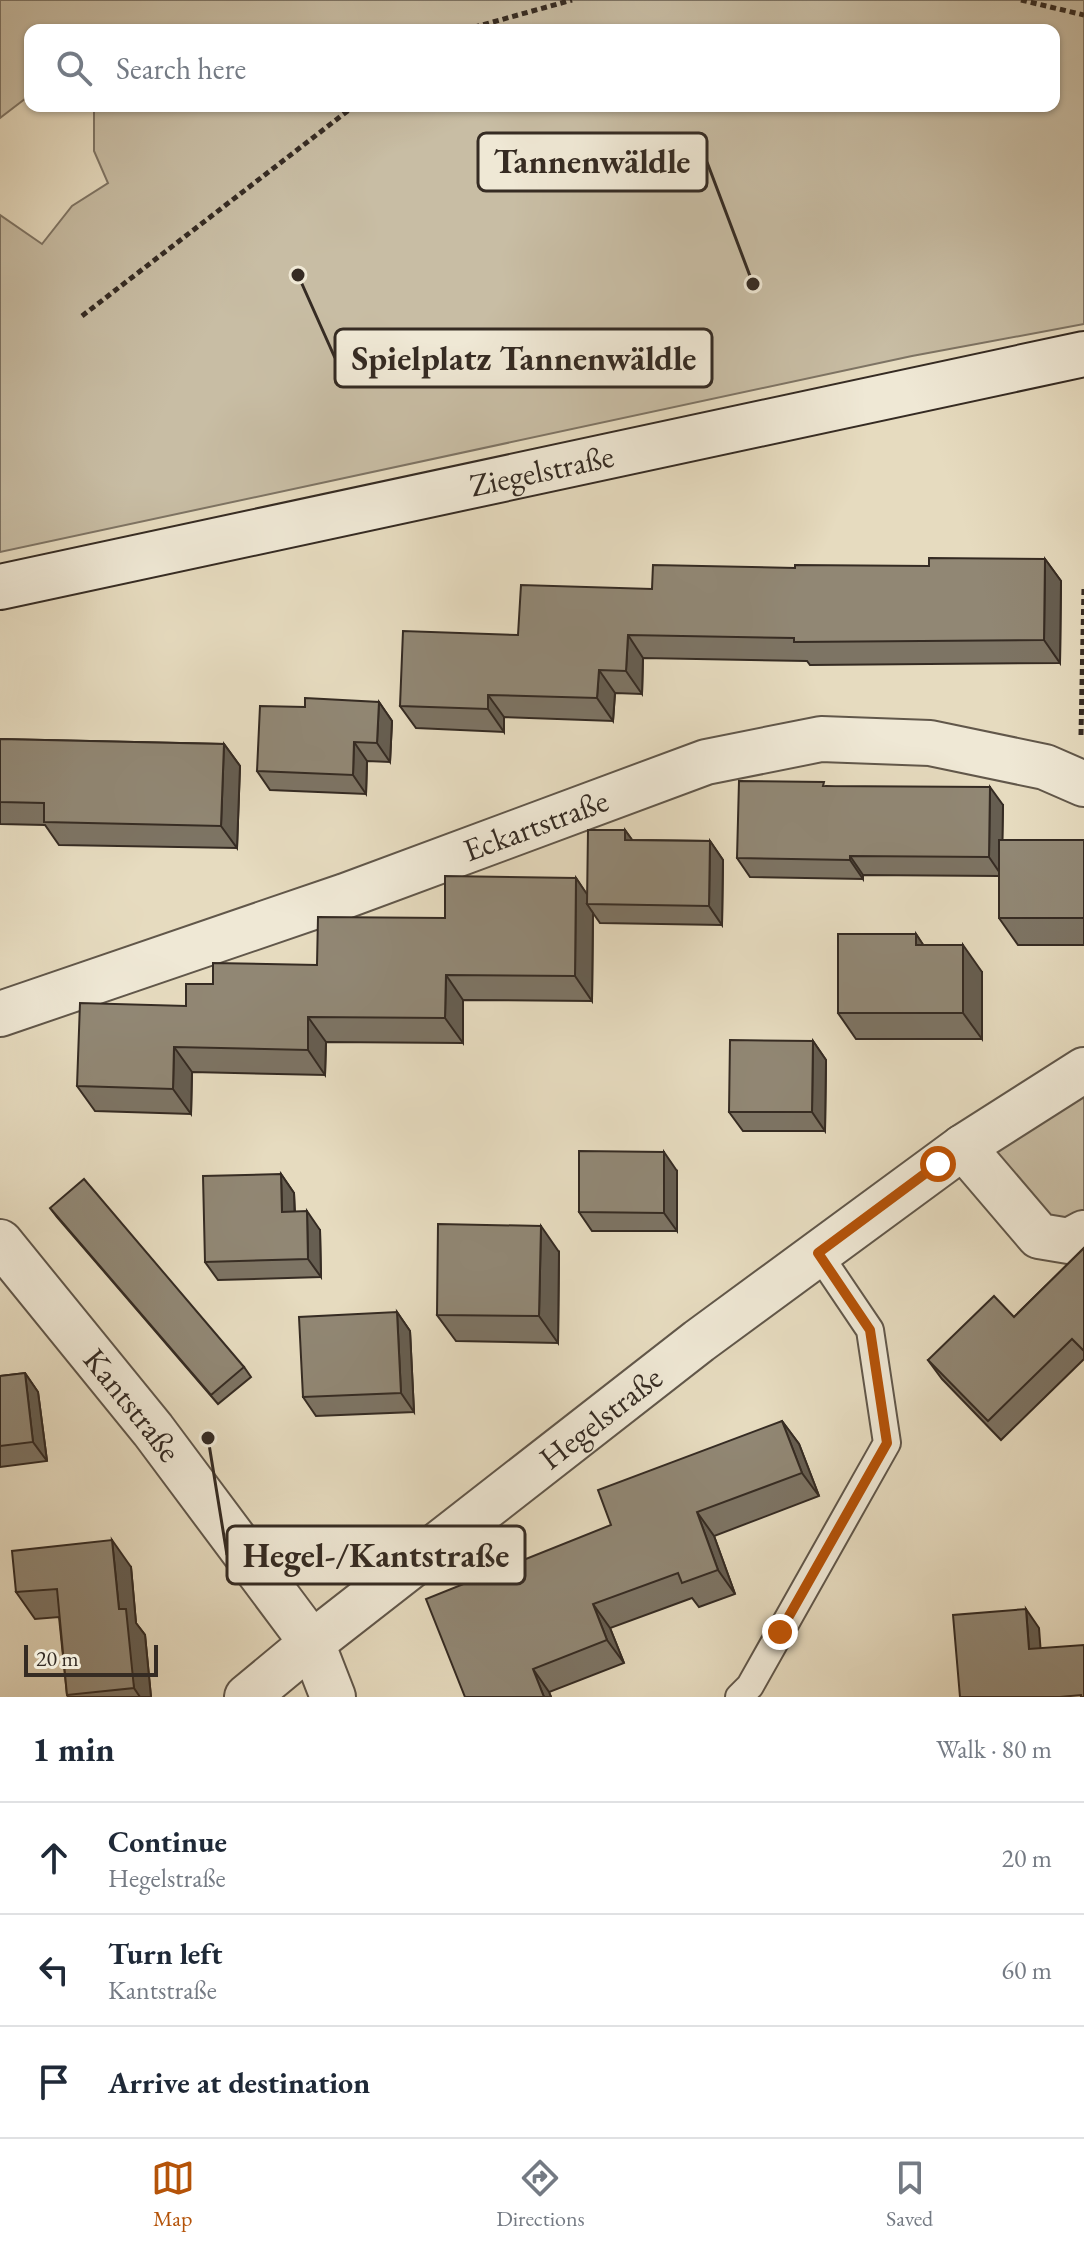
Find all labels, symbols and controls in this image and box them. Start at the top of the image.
search box [24,24,1060,112]
icon: search [52,46,96,90]
text: Search here [116,49,246,88]
callout: Tannenwäldle [478,133,707,191]
text: Tannenwäldle [494,139,690,183]
callout: Spielplatz Tannenwäldle [335,329,712,387]
text: Spielplatz Tannenwäldle [352,336,696,380]
street label: Ziegelstraße [466,435,618,506]
street label: Eckartstraße [457,779,614,871]
route start [920,1146,956,1182]
street label: Kantstraße [74,1340,191,1470]
street label: Hegelstraße [531,1357,671,1479]
callout: Hegel-/Kantstraße [227,1526,525,1584]
text: Hegel-/Kantstraße [243,1533,509,1577]
route end [762,1614,798,1650]
scale bar [24,1641,158,1677]
text: 20 m [36,1644,79,1673]
text: 1 min [32,1727,115,1771]
text: Walk · 80 m [936,1732,1052,1766]
text: Continue [108,1822,227,1861]
icon: ahead [32,1836,76,1880]
text: 20 m [1002,1841,1052,1875]
text: Hegelstraße [108,1861,226,1895]
text: Turn left [108,1934,222,1973]
icon: left [32,1948,76,1992]
text: 60 m [1002,1953,1052,1987]
text: Kantstraße [108,1973,217,2007]
icon: arrive [32,2060,76,2104]
text: Arrive at destination [108,2063,370,2102]
tab: Map [151,2156,195,2233]
tab: Directions [496,2156,585,2233]
tab: Saved [886,2156,933,2233]

